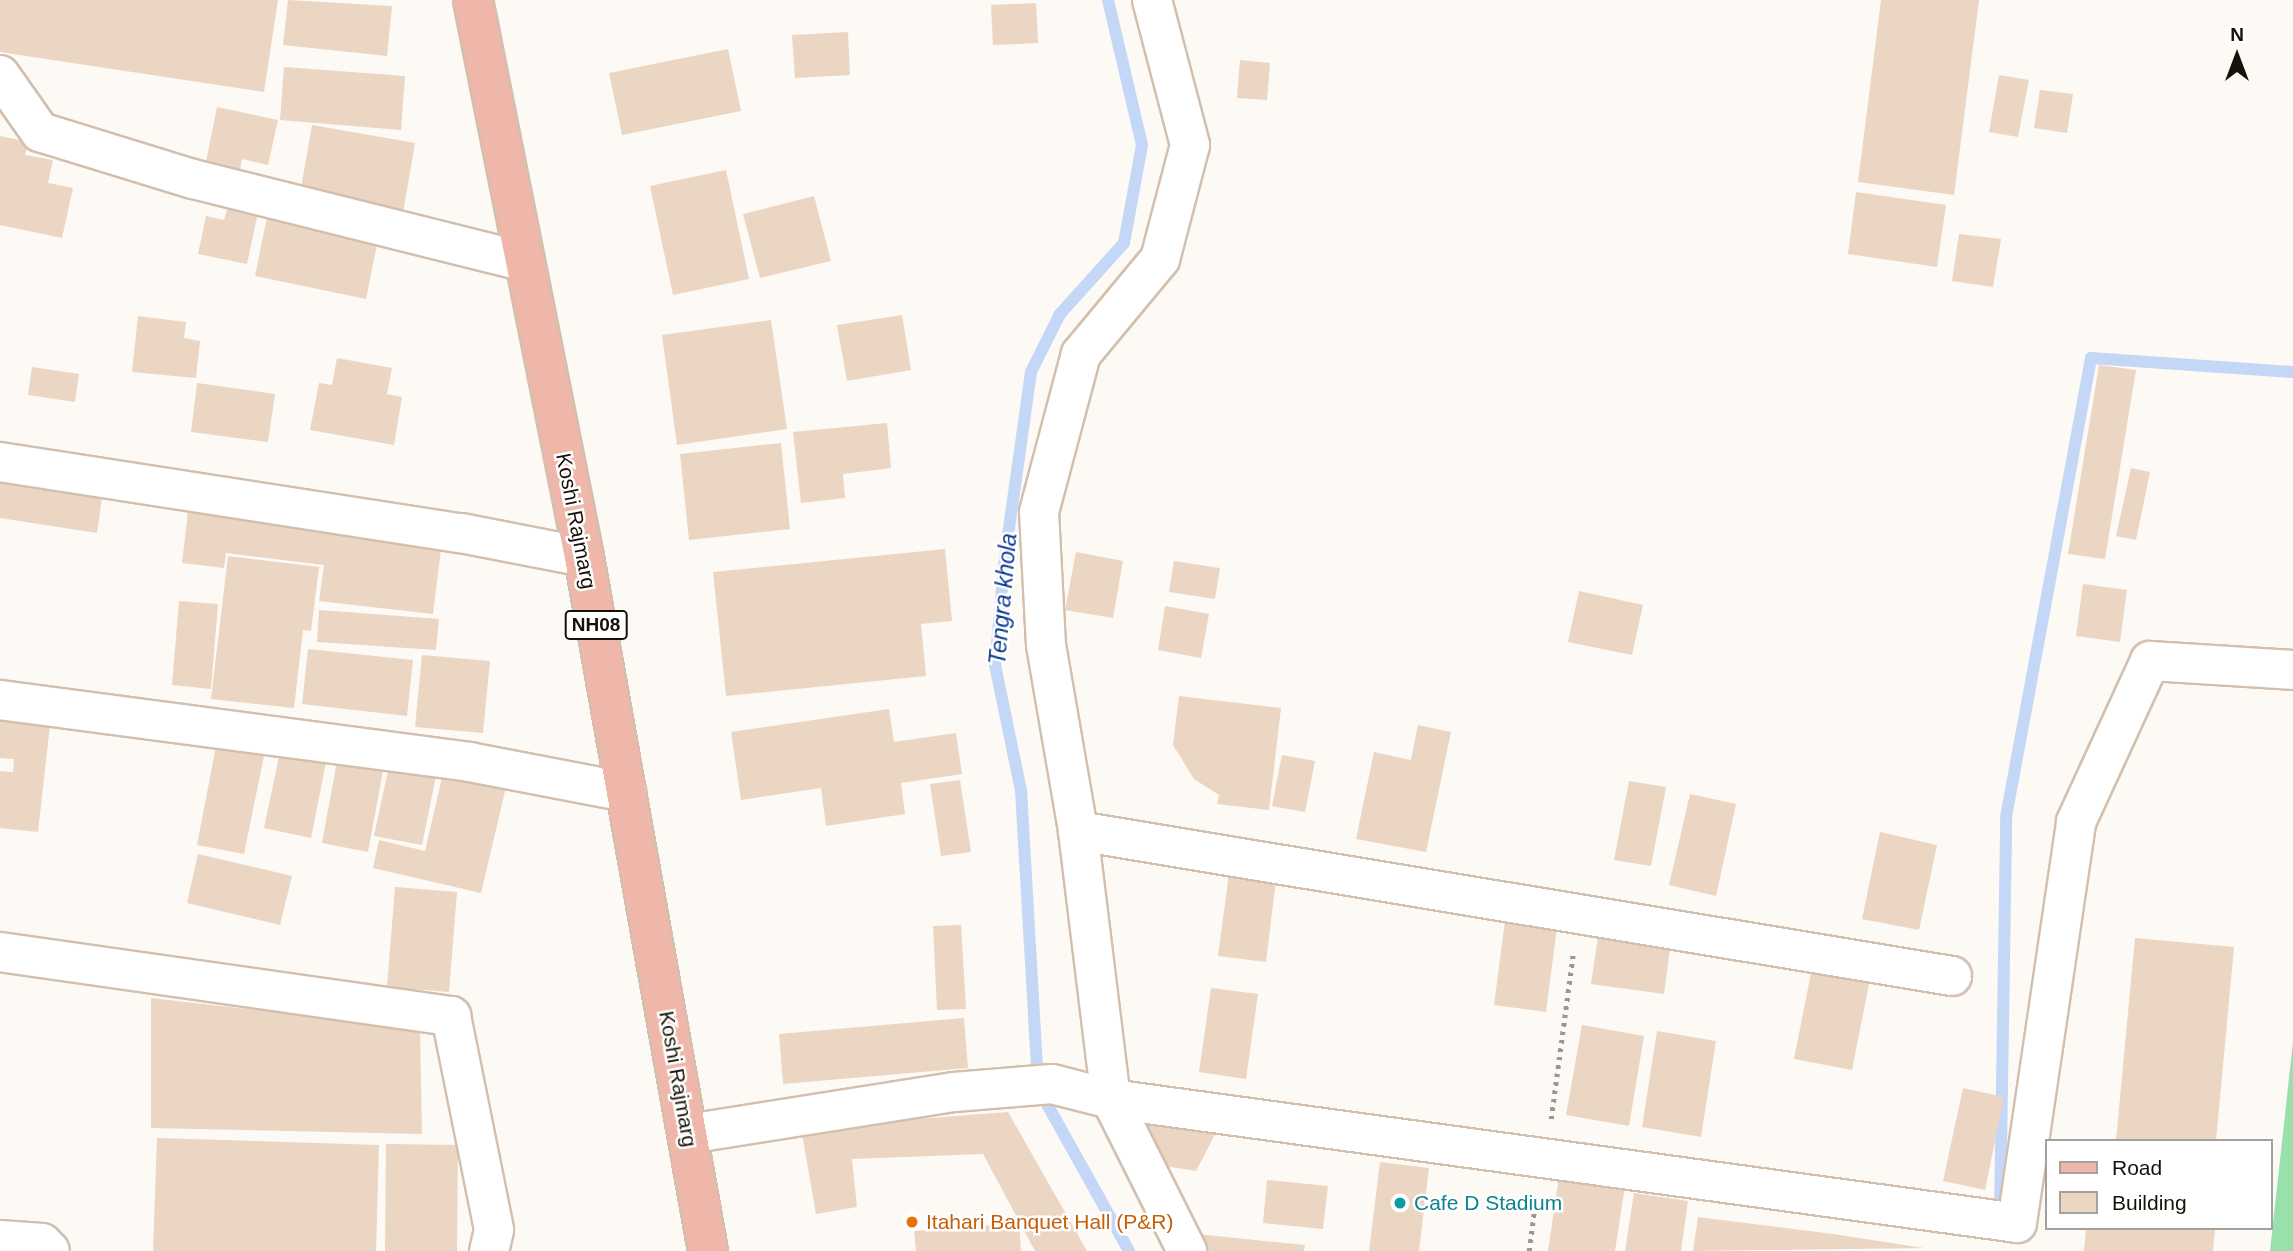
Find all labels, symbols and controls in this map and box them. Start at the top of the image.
north arrow [2202,21,2272,91]
text: N [2230,24,2244,45]
street label: Koshi Rajmarg [550,451,602,591]
water label: Tengra khola [983,532,1023,666]
road number: NH08 [564,610,628,640]
street label: Koshi Rajmarg [654,1009,702,1149]
legend [2044,1139,2272,1230]
text: Road [2112,1156,2162,1179]
place label: Cafe D Stadium [1414,1190,1562,1216]
text: Building [2112,1191,2187,1214]
marker: Cafe D Stadium [1392,1195,1408,1211]
place label: Itahari Banquet Hall (P&R) [926,1209,1173,1235]
marker: Itahari Banquet Hall (P&R) [904,1214,920,1230]

